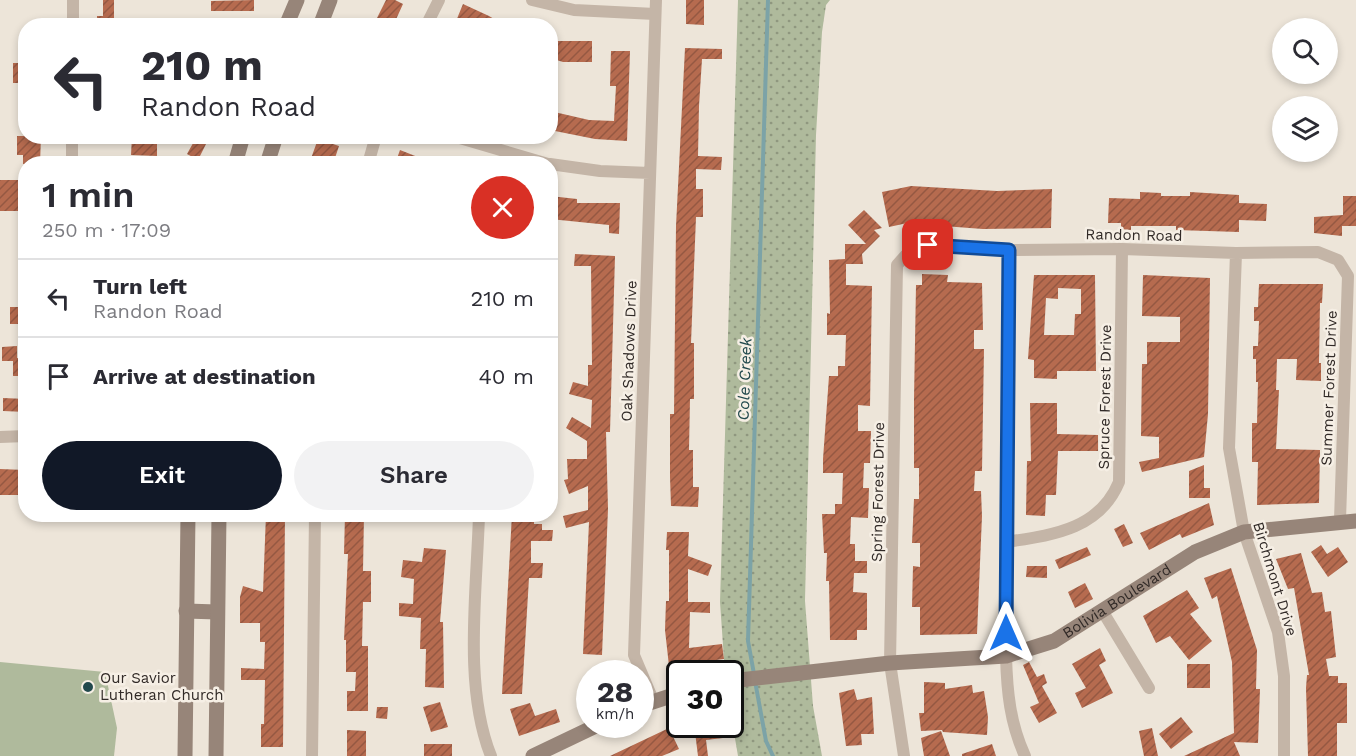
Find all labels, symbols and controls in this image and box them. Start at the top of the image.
map controls [1272,18,1338,162]
button: search [1272,18,1338,84]
text: 210 m [141,41,263,90]
icon: left [42,42,120,120]
text: Randon Road [141,91,316,123]
button: layers [1272,96,1338,162]
text: 1 min [42,174,134,216]
button: close [471,176,534,239]
text: 250 m · 17:09 [42,218,171,242]
pin [902,219,953,270]
street label: Randon Road [1085,225,1183,245]
icon: arrive [911,228,944,261]
text: Turn left [93,274,187,299]
street label: Oak Shadows Drive [618,280,640,422]
icon: left [42,282,75,315]
text: 210 m [470,286,534,311]
text: Randon Road [93,299,223,323]
street label: Summer Forest Drive [1317,310,1341,466]
street label: Spruce Forest Drive [1095,324,1115,470]
water label: Cole Creek [734,336,755,421]
icon: arrive [42,360,75,393]
text: Arrive at destination [93,364,316,389]
text: 40 m [478,364,534,389]
street label: Spring Forest Drive [868,422,888,562]
button: Exit [42,441,282,510]
button: Share [294,441,534,510]
street label: Birchmont Drive [1249,520,1301,638]
street label: Bolivia Boulevard [1059,560,1175,642]
position arrow [974,601,1038,665]
speed limit sign: 30 [666,660,744,738]
place label: Our Savior Lutheran Church [100,669,223,704]
text: 28 [597,674,633,709]
marker: Our Savior Lutheran Church [81,680,95,694]
text: km/h [596,705,634,723]

